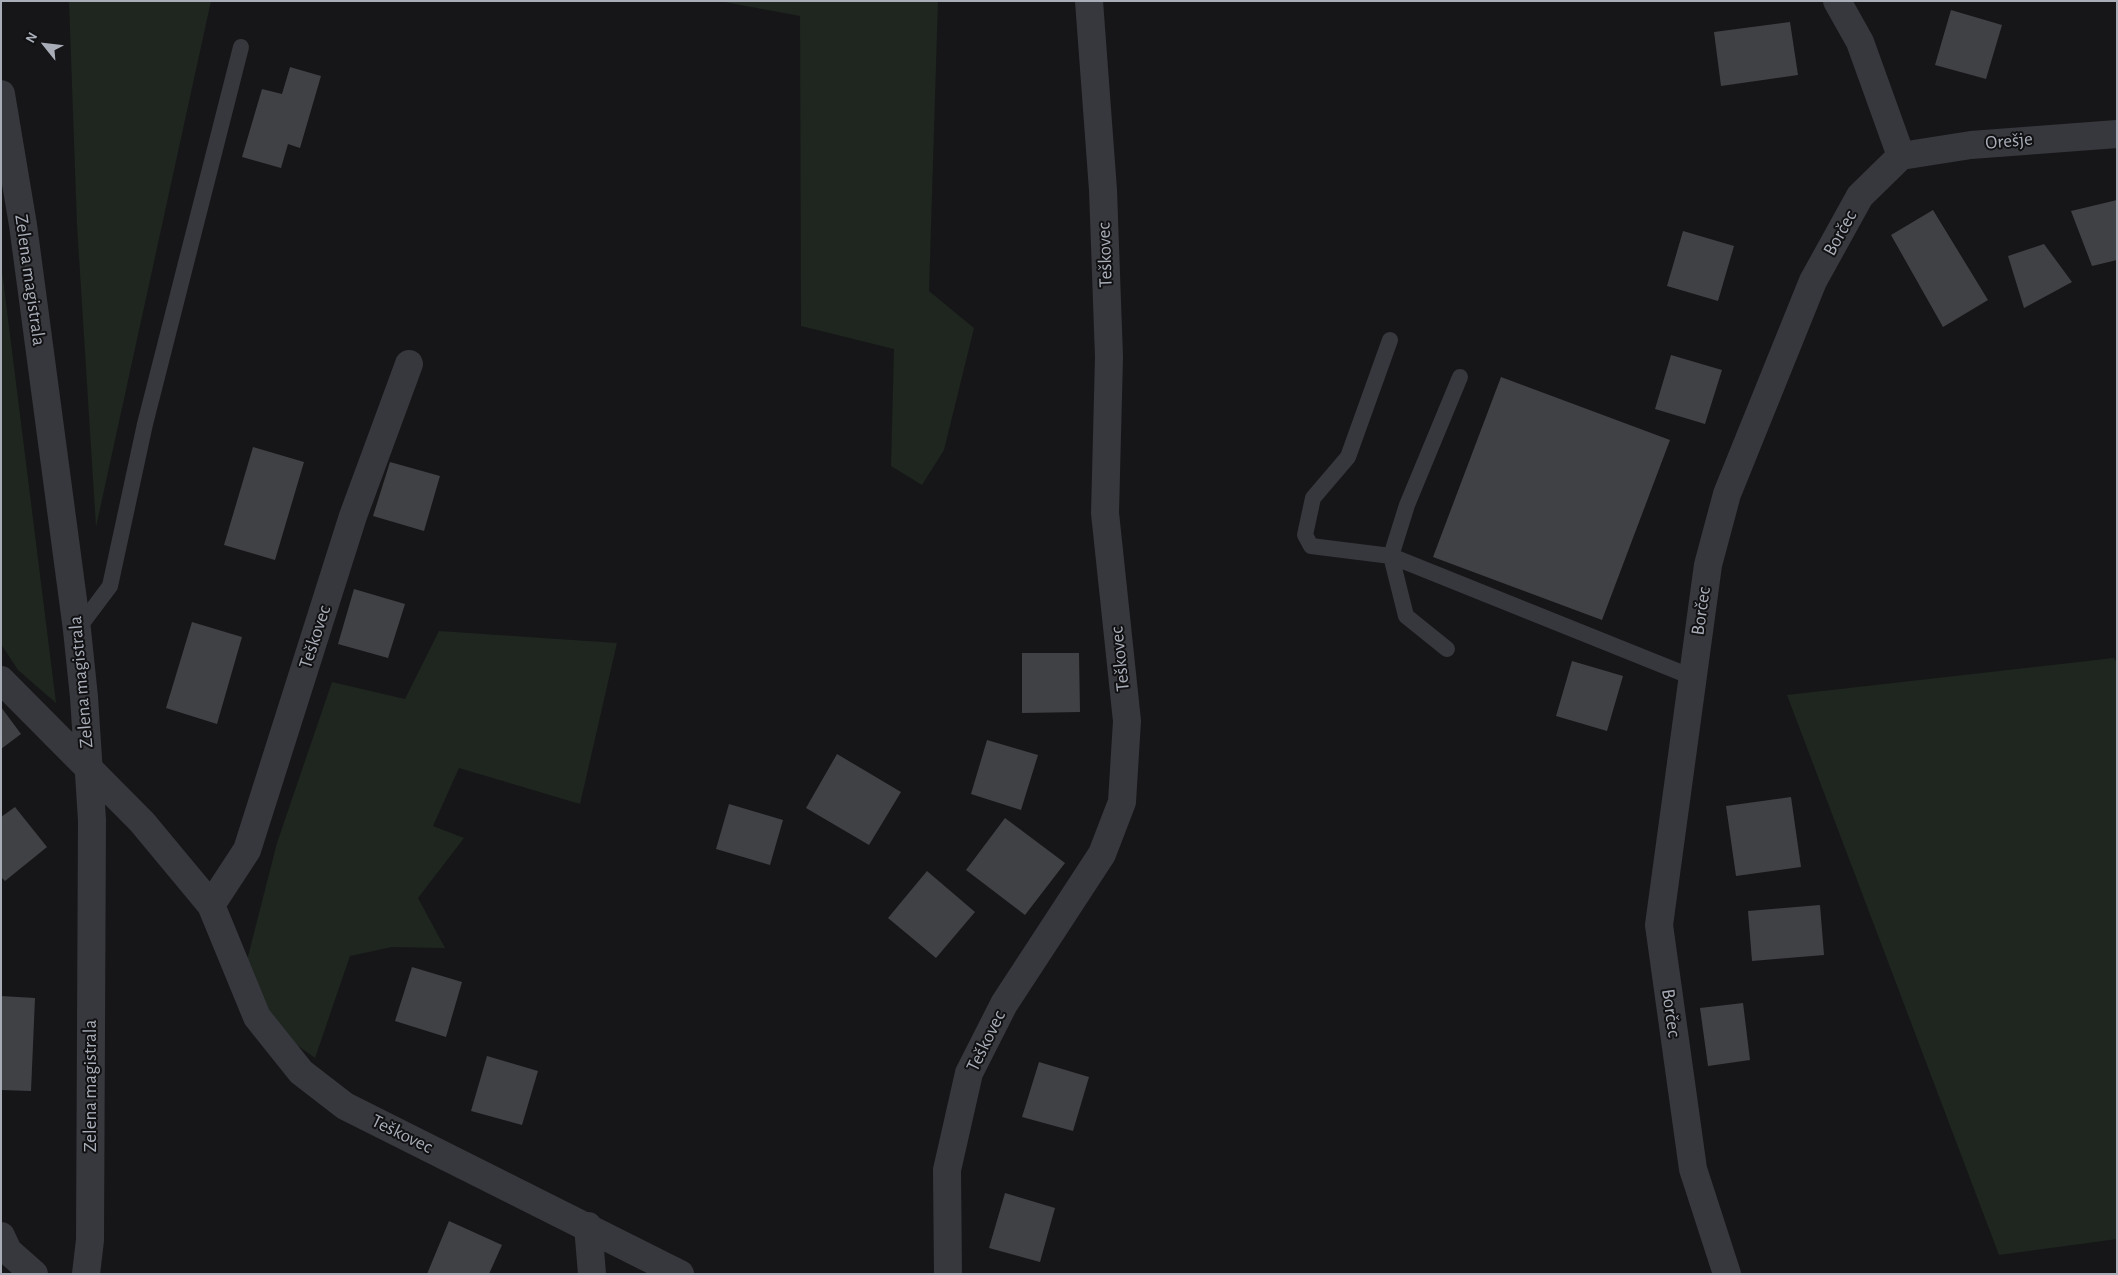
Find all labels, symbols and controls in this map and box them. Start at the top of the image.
north arrow [20,20,70,70]
text: N [23,30,40,45]
street label: Orešje [1984,128,2034,154]
street label: Borčec [1818,206,1862,260]
street label: Zelena magistrala [9,213,51,347]
street label: Teškovec [1092,222,1118,288]
street label: Borčec [1686,585,1716,637]
street label: Teškovec [294,603,336,671]
street label: Zelena magistrala [64,615,98,749]
street label: Teškovec [1105,625,1135,693]
street label: Borčec [1656,987,1686,1039]
street label: Teškovec [961,1007,1011,1075]
street label: Zelena magistrala [79,1020,101,1152]
street label: Teškovec [368,1109,436,1159]

